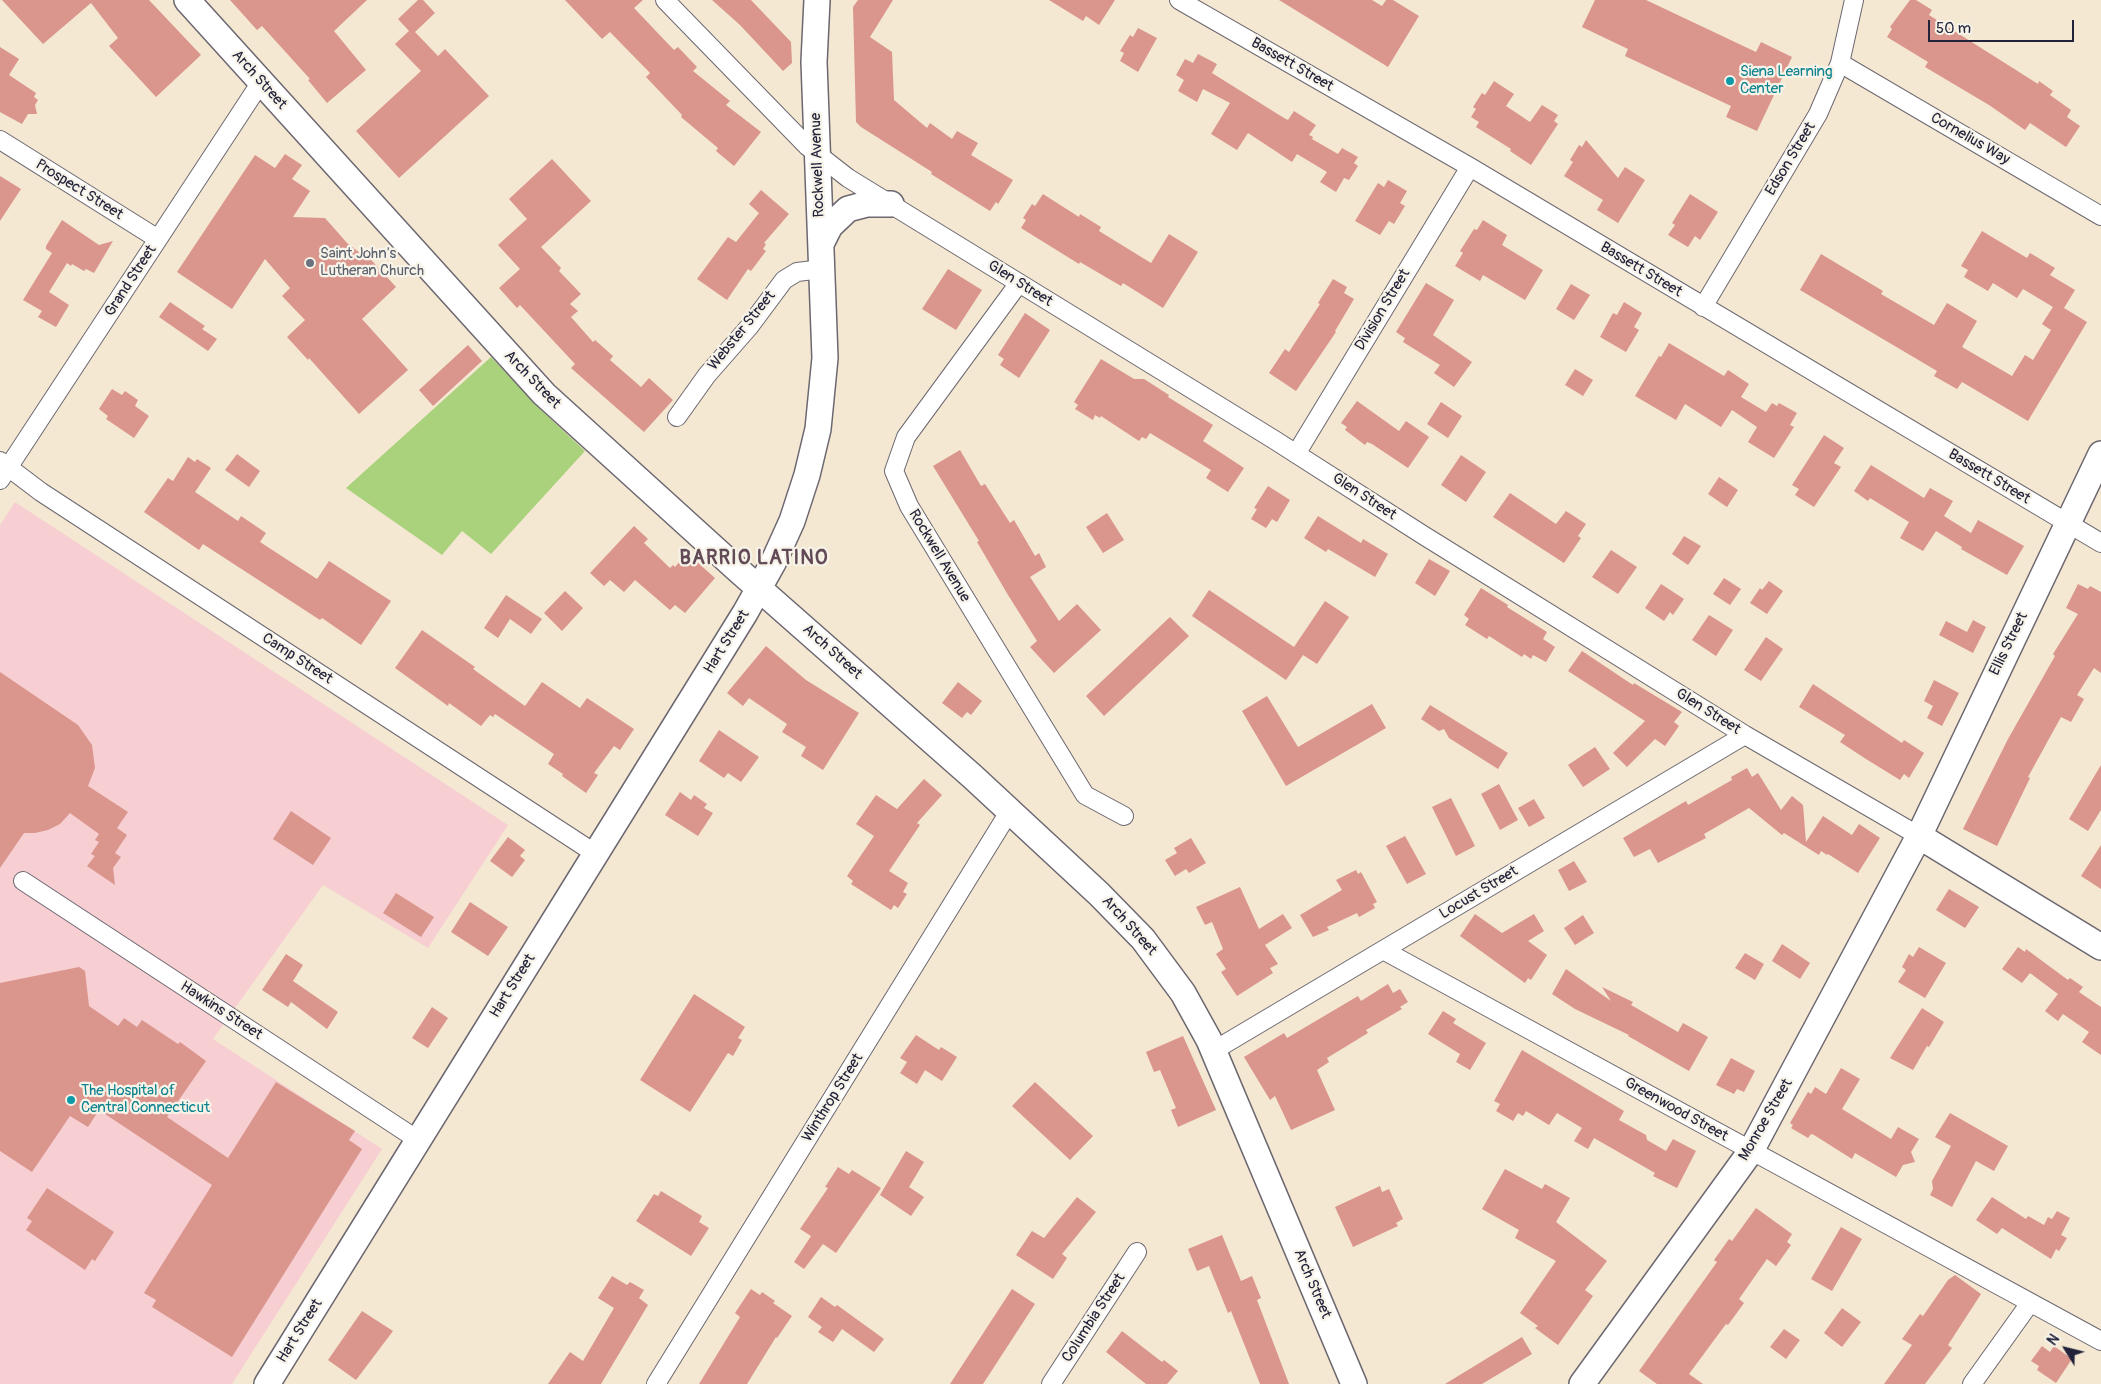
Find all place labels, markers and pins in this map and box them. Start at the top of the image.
place label: Siena Learning Center [1740,63,1832,98]
marker: Siena Learning Center [1724,75,1736,87]
place label: Saint John's Lutheran Church [320,245,424,280]
marker: Saint John's Lutheran Church [304,257,316,269]
place label: The Hospital of Central Connecticut [81,1082,210,1117]
marker: The Hospital of Central Connecticut [65,1094,77,1106]

